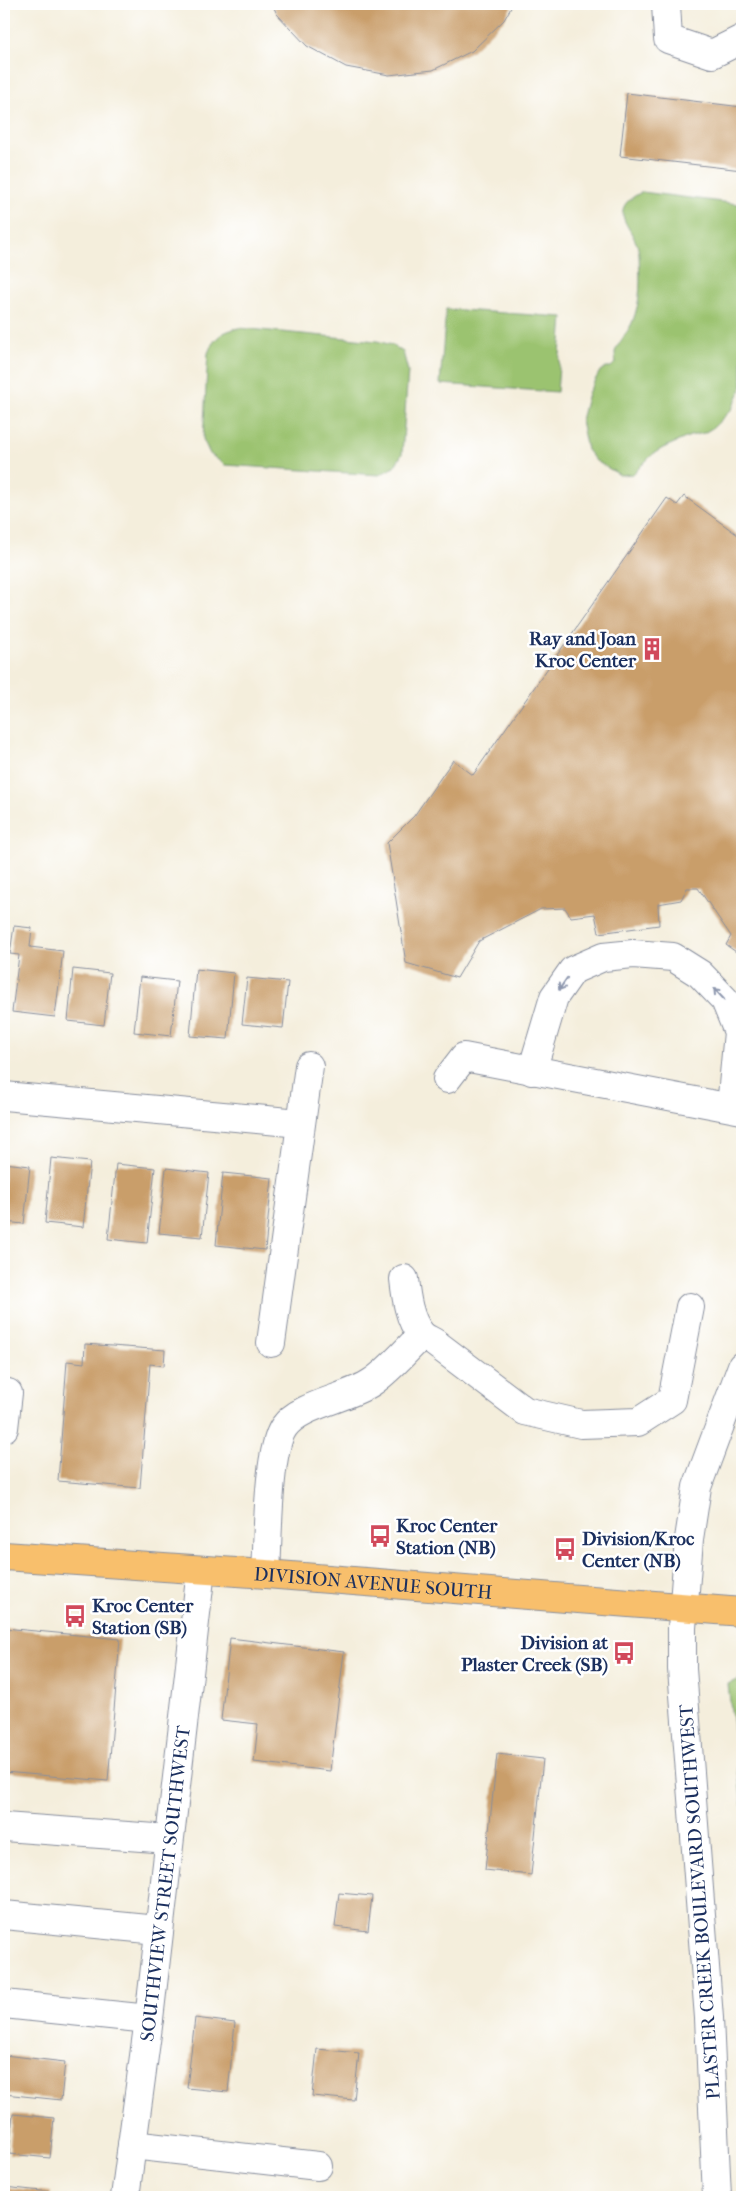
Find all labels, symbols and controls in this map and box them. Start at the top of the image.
place label: Ray and Joan Kroc Center [529,628,637,672]
building icon: Ray and Joan Kroc Center [639,636,665,662]
one-way arrow [558,977,568,991]
one-way arrow [713,987,725,1000]
place label: Kroc Center Station (NB) [396,1515,498,1559]
bus stop icon: Kroc Center Station (NB) [367,1523,393,1549]
place label: Division/Kroc Center (NB) [582,1528,695,1572]
bus stop icon: Division/Kroc Center (NB) [552,1536,578,1562]
street label: DIVISION AVENUE SOUTH [253,1563,493,1604]
place label: Kroc Center Station (SB) [92,1595,194,1639]
bus stop icon: Kroc Center Station (SB) [62,1603,88,1629]
place label: Division at Plaster Creek (SB) [461,1632,608,1676]
bus stop icon: Division at Plaster Creek (SB) [611,1640,637,1666]
street label: PLASTER CREEK BOULEVARD SOUTHWEST [675,1703,725,2100]
street label: SOUTHVIEW STREET SOUTHWEST [136,1724,195,2043]

